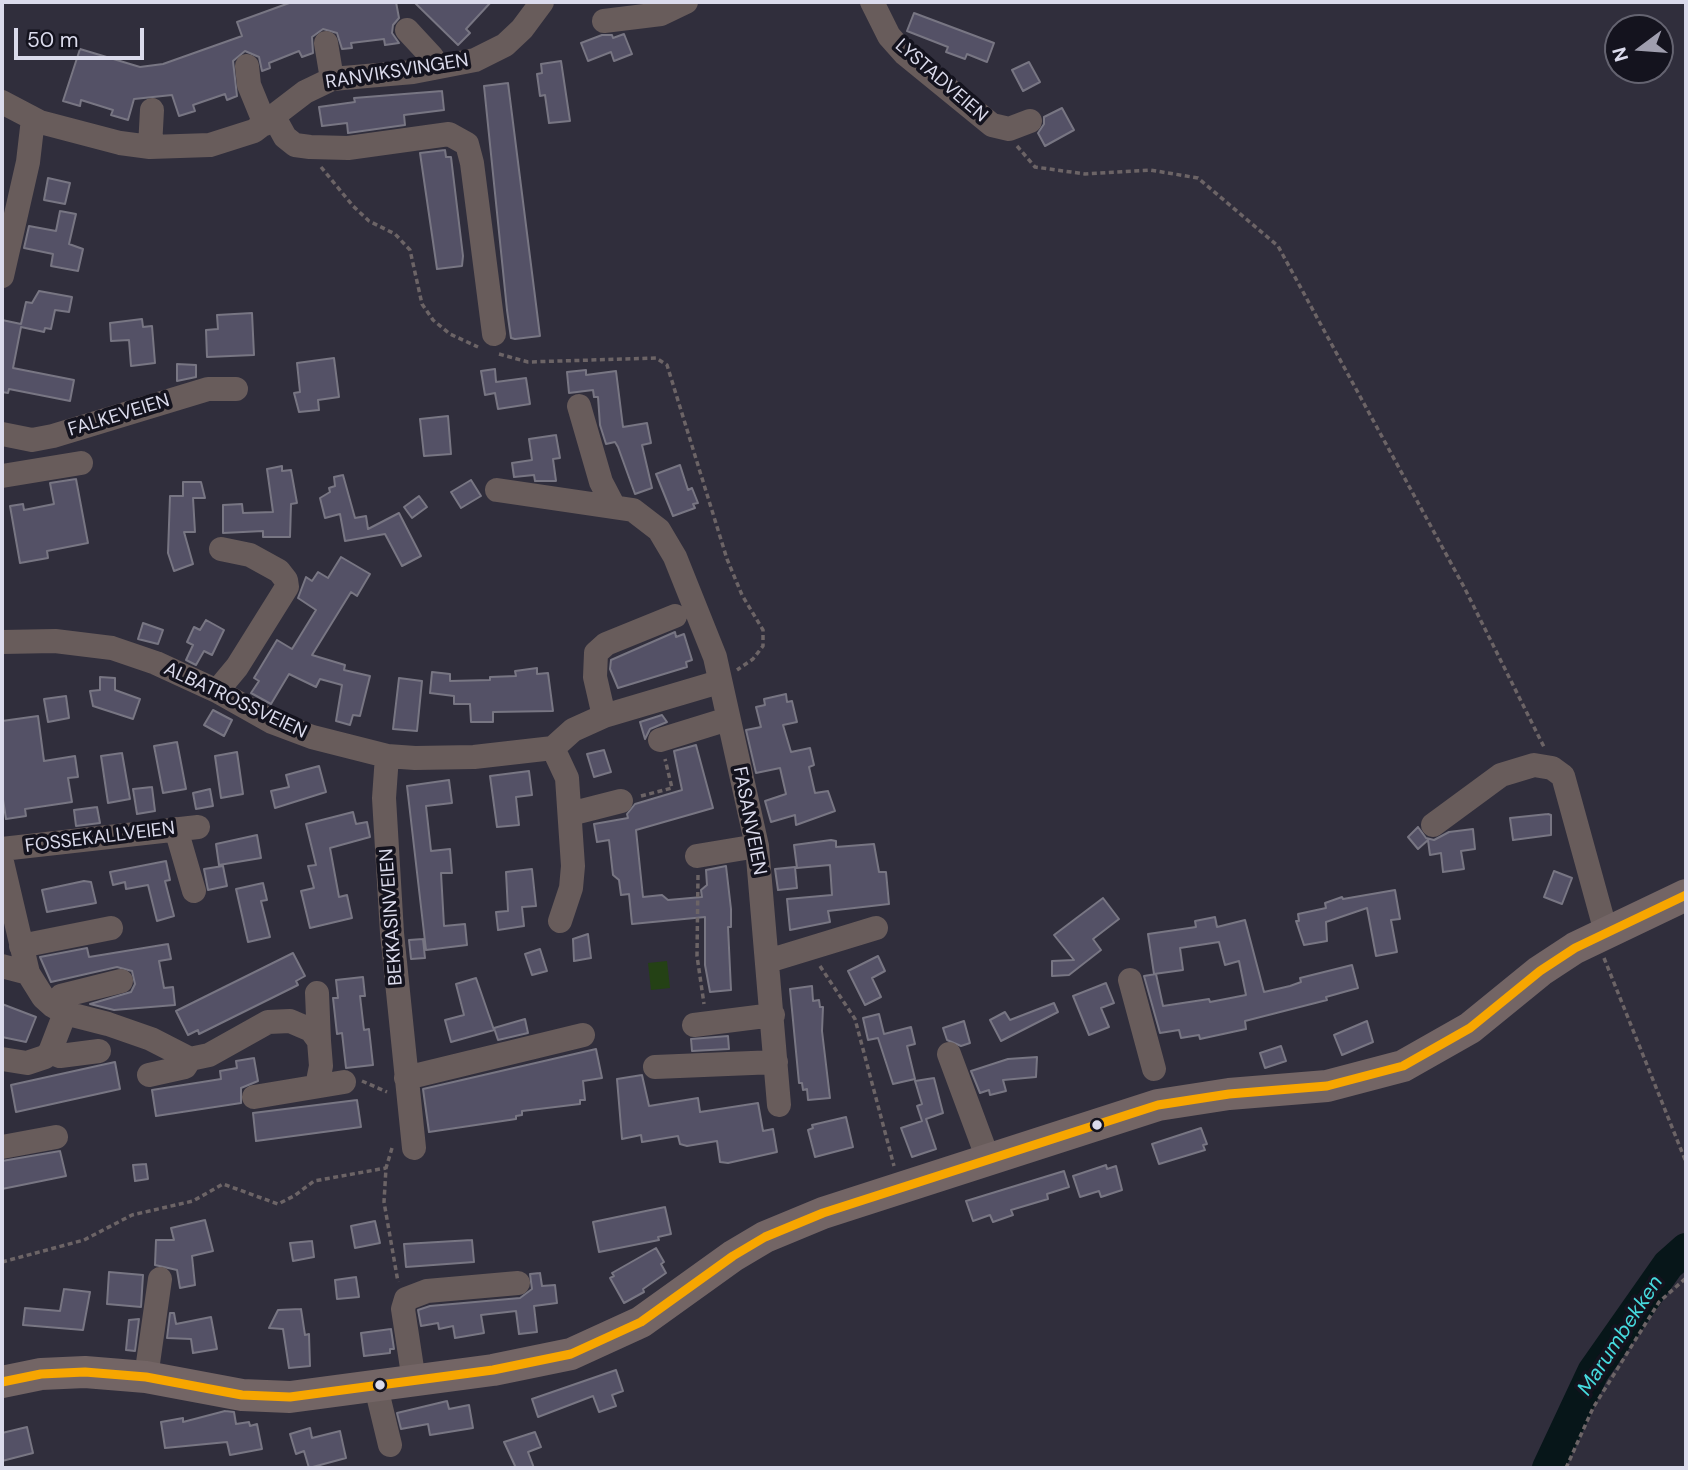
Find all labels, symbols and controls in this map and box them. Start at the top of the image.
scale bar [18,14,147,58]
north arrow [1604,14,1674,84]
text: 50 m [27,26,78,54]
street label: LYSTADVEIEN [890,35,992,127]
text: N [1606,44,1634,64]
street label: RANVIKSVINGEN [324,49,470,95]
street label: FALKEVEIEN [65,390,173,442]
street label: ALBATROSSVEIEN [160,658,310,744]
street label: FASANVEIEN [727,765,771,877]
street label: FOSSEKALLVEIEN [24,817,176,859]
street label: BEKKASINVEIEN [376,848,408,986]
unlabelled marker [1090,1118,1104,1132]
water label: Marumbekken [1573,1271,1669,1401]
unlabelled marker [373,1378,387,1392]

